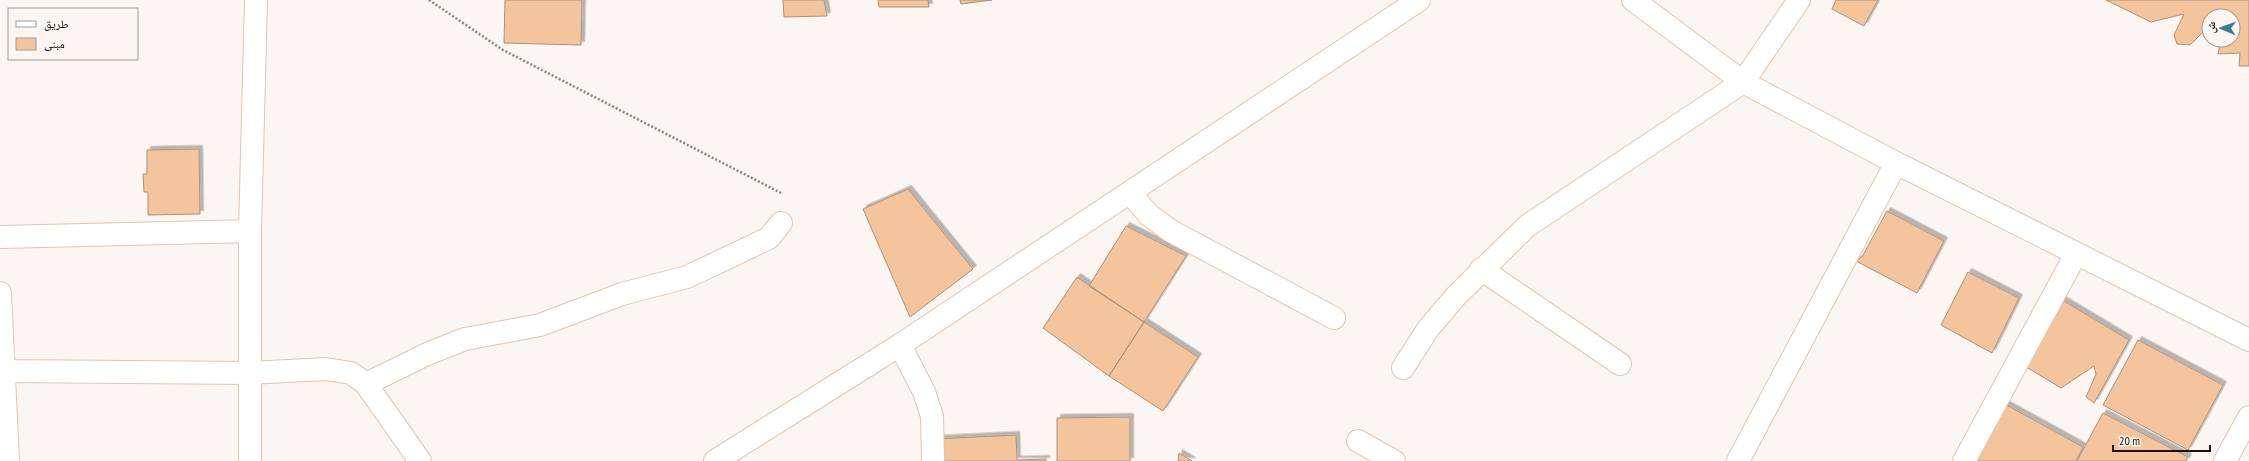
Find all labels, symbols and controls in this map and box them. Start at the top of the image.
legend [8,8,138,60]
north arrow [2201,8,2241,48]
text: طريق [44,16,69,31]
text: ش [2204,21,2219,34]
text: مبنى [44,36,65,51]
scale bar [2113,427,2210,453]
text: 20 m [2119,433,2140,448]

